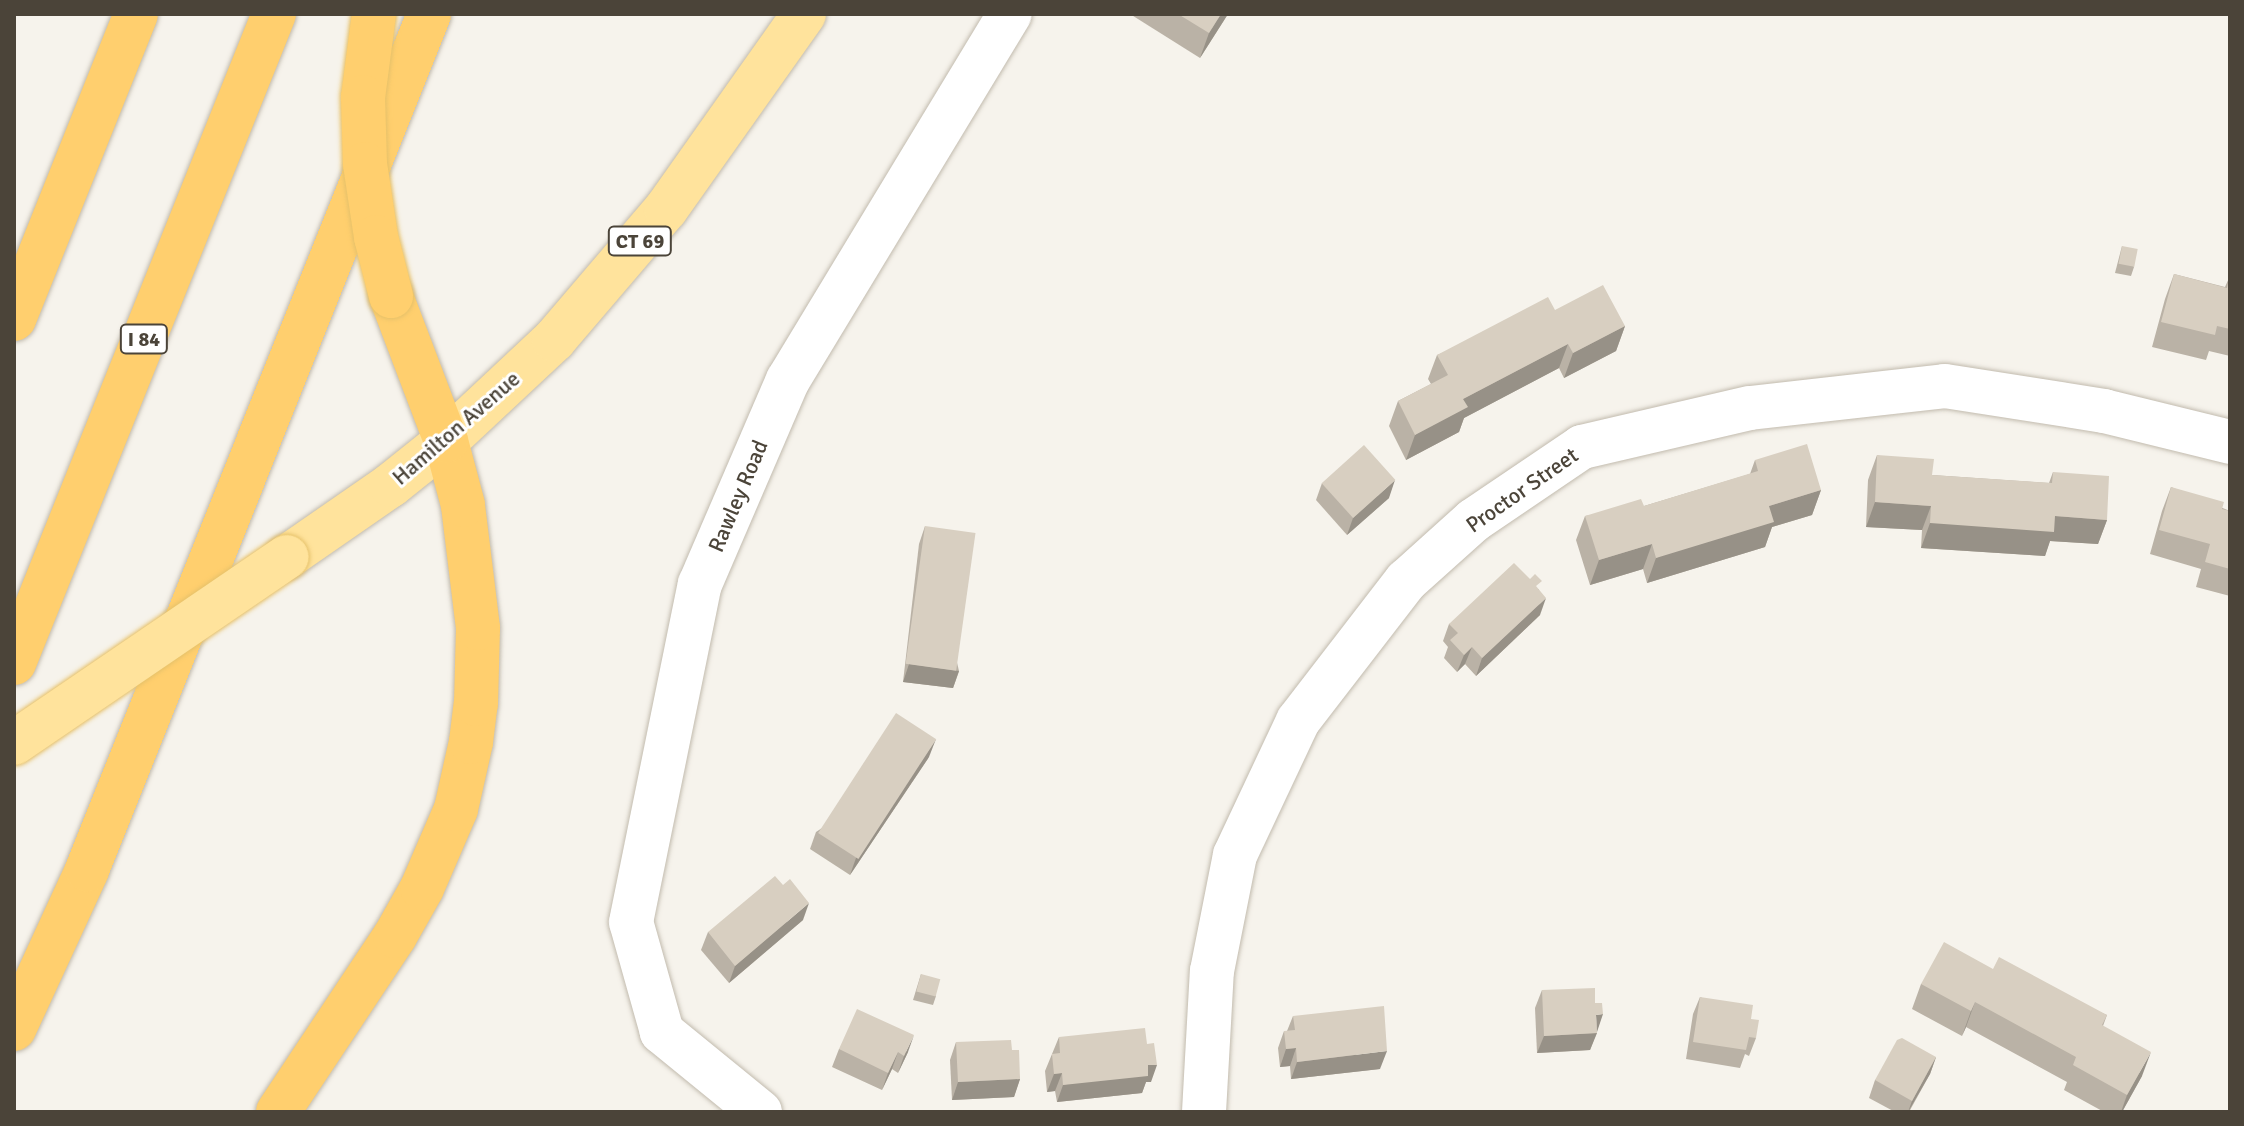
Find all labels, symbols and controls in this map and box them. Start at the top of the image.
road number: CT 69 [606,225,674,257]
road number: I 84 [118,323,170,355]
street label: Hamilton Avenue [387,365,525,491]
street label: Rawley Road [703,436,773,556]
street label: Proctor Street [1461,442,1583,538]

